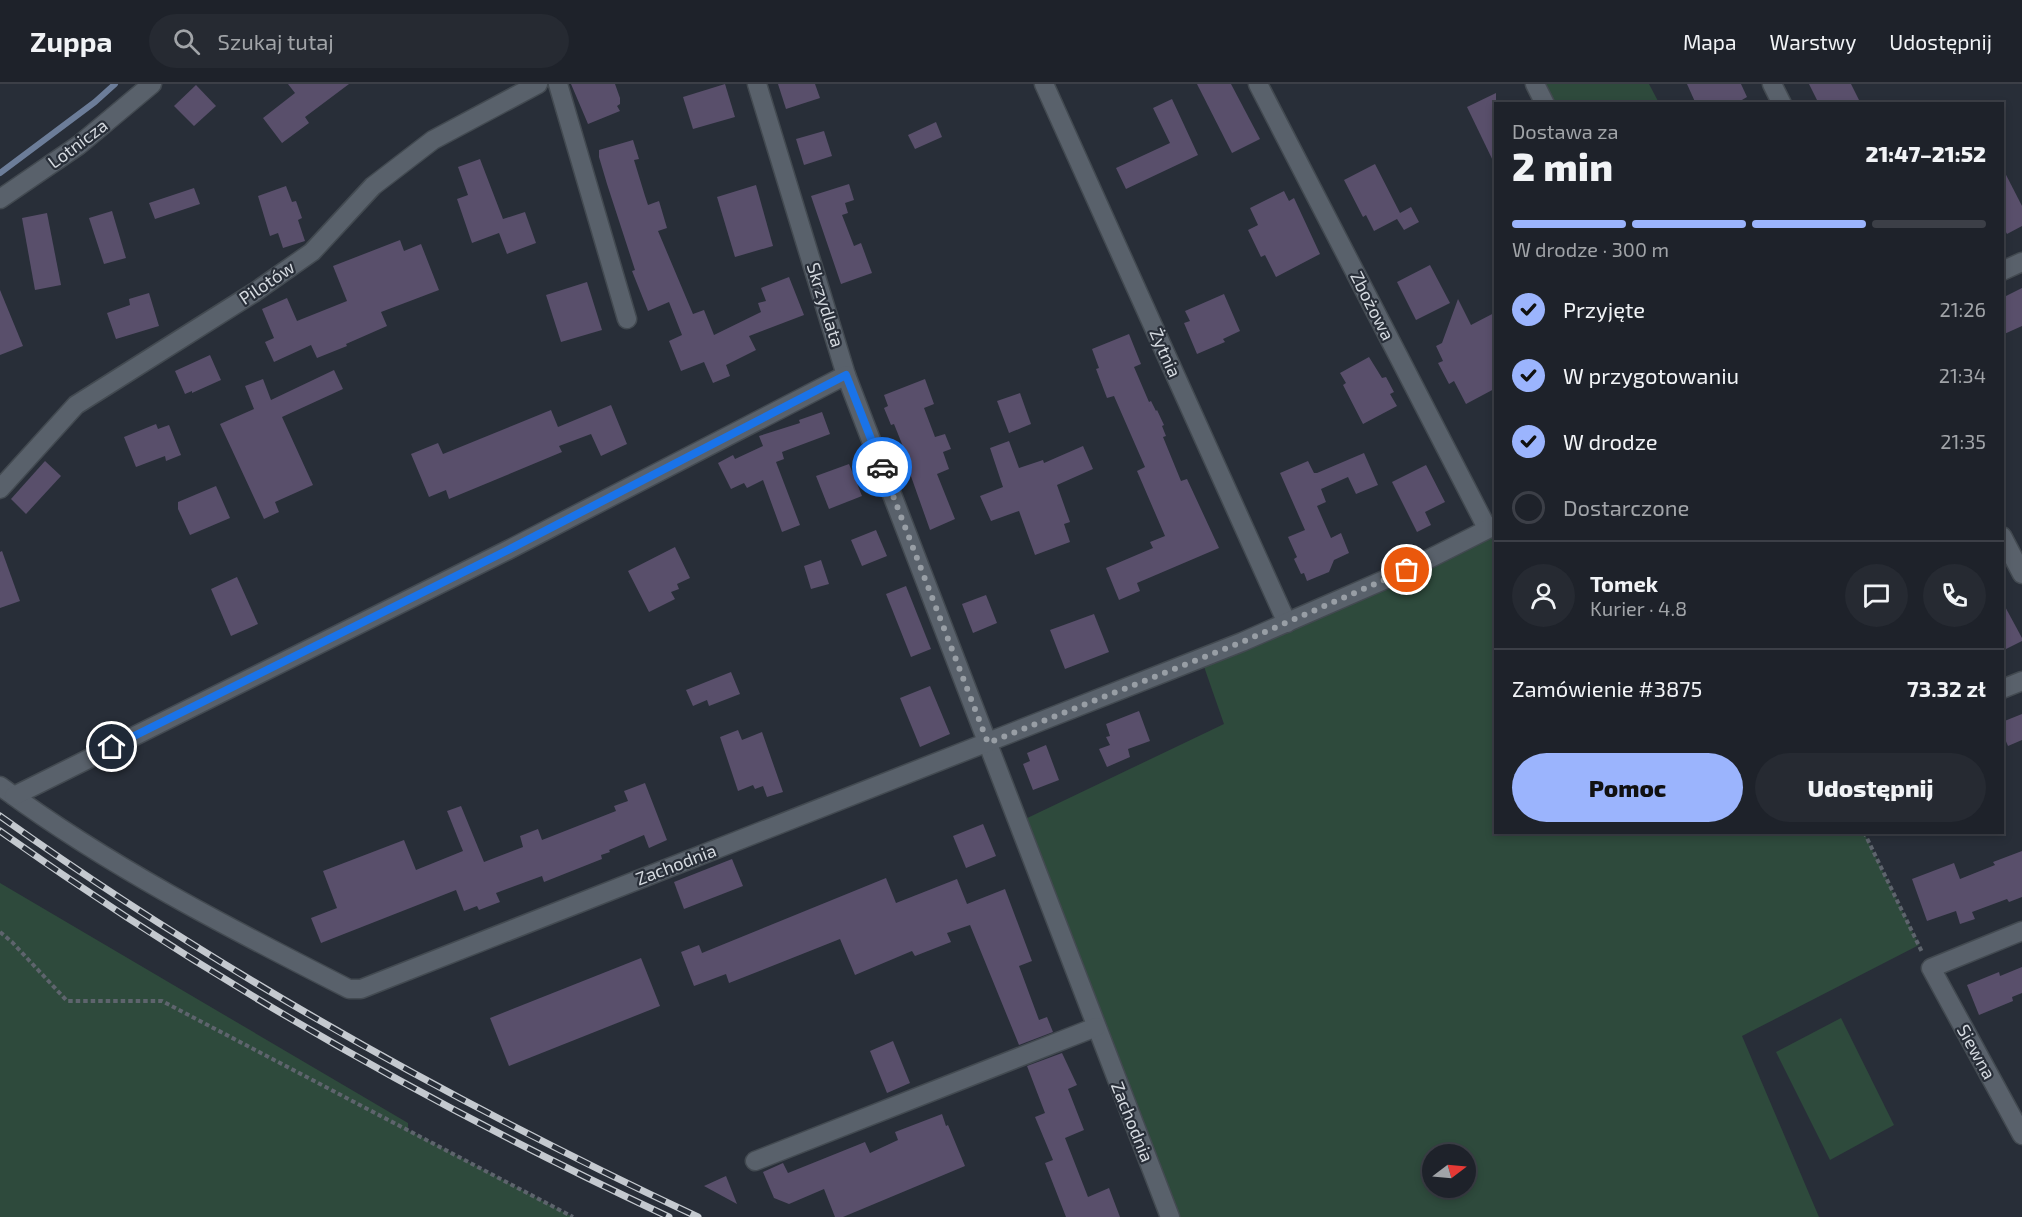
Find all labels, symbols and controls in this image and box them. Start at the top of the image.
search box [149,14,569,68]
text: Zuppa [30,24,113,58]
icon: search [170,25,203,58]
text: Szukaj tutaj [218,28,334,54]
text: Mapa [1683,29,1737,54]
text: Warstwy [1770,29,1856,54]
text: Udostępnij [1889,29,1992,54]
street label: Lotnicza [43,114,112,173]
text: Dostawa za [1512,119,1618,143]
text: 21:47–21:52 [1865,140,1986,166]
text: 2 min [1512,142,1613,189]
text: W drodze · 300 m [1512,237,1669,261]
street label: Pilotów [234,255,299,309]
street label: Skrzydlata [803,260,849,350]
street label: Zbożowa [1346,267,1400,344]
icon: check [1512,293,1545,326]
text: Przyjęte [1563,296,1645,322]
text: 21:26 [1939,297,1986,321]
street label: Żytnia [1145,325,1186,380]
icon: check [1512,359,1545,392]
text: W przygotowaniu [1563,362,1739,388]
text: 21:34 [1939,363,1986,387]
icon: check [1512,425,1545,458]
text: W drodze [1563,428,1658,454]
text: 21:35 [1940,429,1986,453]
courier [852,437,912,497]
icon: car [866,451,899,484]
text: Dostarczone [1563,494,1689,520]
pin [1381,544,1432,595]
icon: bag [1390,553,1423,586]
button: person [1512,564,1575,627]
button: chat [1845,564,1908,627]
button: phone [1923,564,1986,627]
text: Tomek [1590,570,1658,596]
text: Kurier · 4.8 [1590,596,1687,620]
text: Zamówienie #3875 [1512,675,1702,701]
text: 73.32 zł [1907,675,1986,701]
pin [86,721,137,772]
icon: home [95,730,128,763]
button: Pomoc [1512,753,1743,822]
button: Udostępnij [1755,753,1986,822]
street label: Zachodnia [632,839,719,890]
street label: Siewna [1953,1020,2001,1083]
street label: Zachodnia [1107,1078,1159,1165]
north arrow [1422,1144,1476,1198]
map controls [1422,1144,1476,1198]

